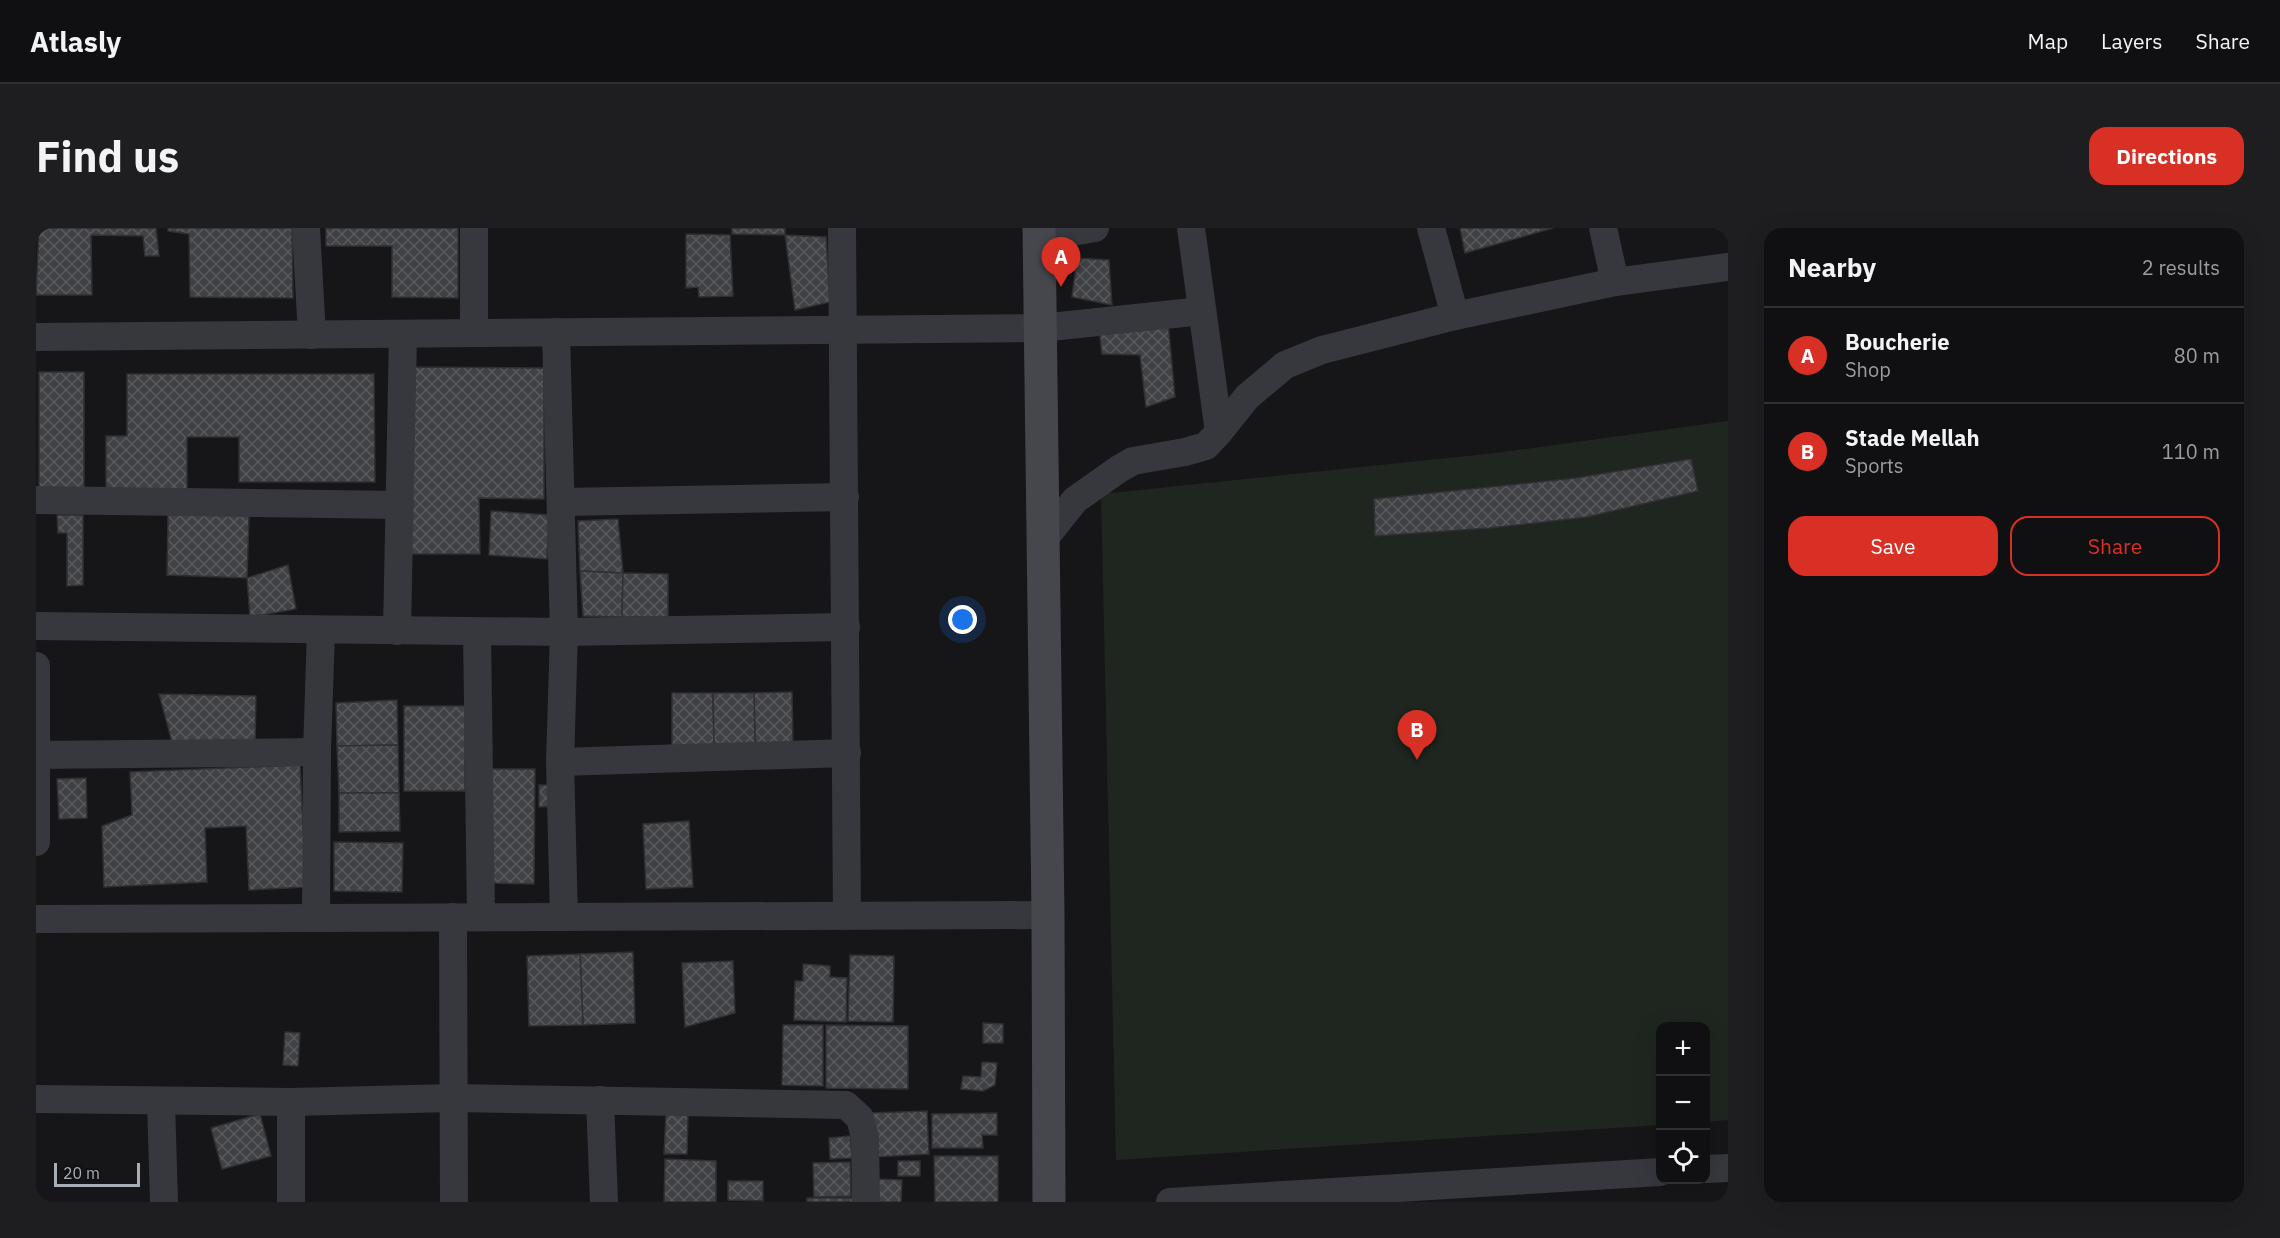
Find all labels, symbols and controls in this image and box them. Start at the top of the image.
text: Atlasly [30,23,121,60]
text: Map [2028,27,2068,55]
text: Layers [2101,27,2163,55]
text: Share [2196,27,2250,55]
button: Directions [2089,127,2244,185]
text: Find us [36,129,179,184]
pin: A [1042,238,1080,287]
text: Nearby [1788,250,1876,284]
text: 2 results [2142,254,2220,281]
text: Boucherie [1845,327,1950,356]
text: A [1801,342,1814,369]
text: 80 m [2174,342,2220,369]
text: Shop [1845,356,1891,383]
text: Stade Mellah [1845,423,1980,452]
text: B [1801,438,1814,465]
text: 110 m [2162,438,2220,465]
text: Sports [1845,452,1904,479]
button: Save [1788,516,1998,576]
button: Share [2010,516,2220,576]
your location [948,605,977,634]
pin: B [1398,710,1436,760]
map controls [1656,1022,1710,1184]
button: + [1656,1022,1710,1076]
button: − [1656,1076,1710,1130]
button: locate [1656,1130,1710,1184]
scale bar [54,1160,140,1188]
text: 20 m [63,1163,100,1183]

